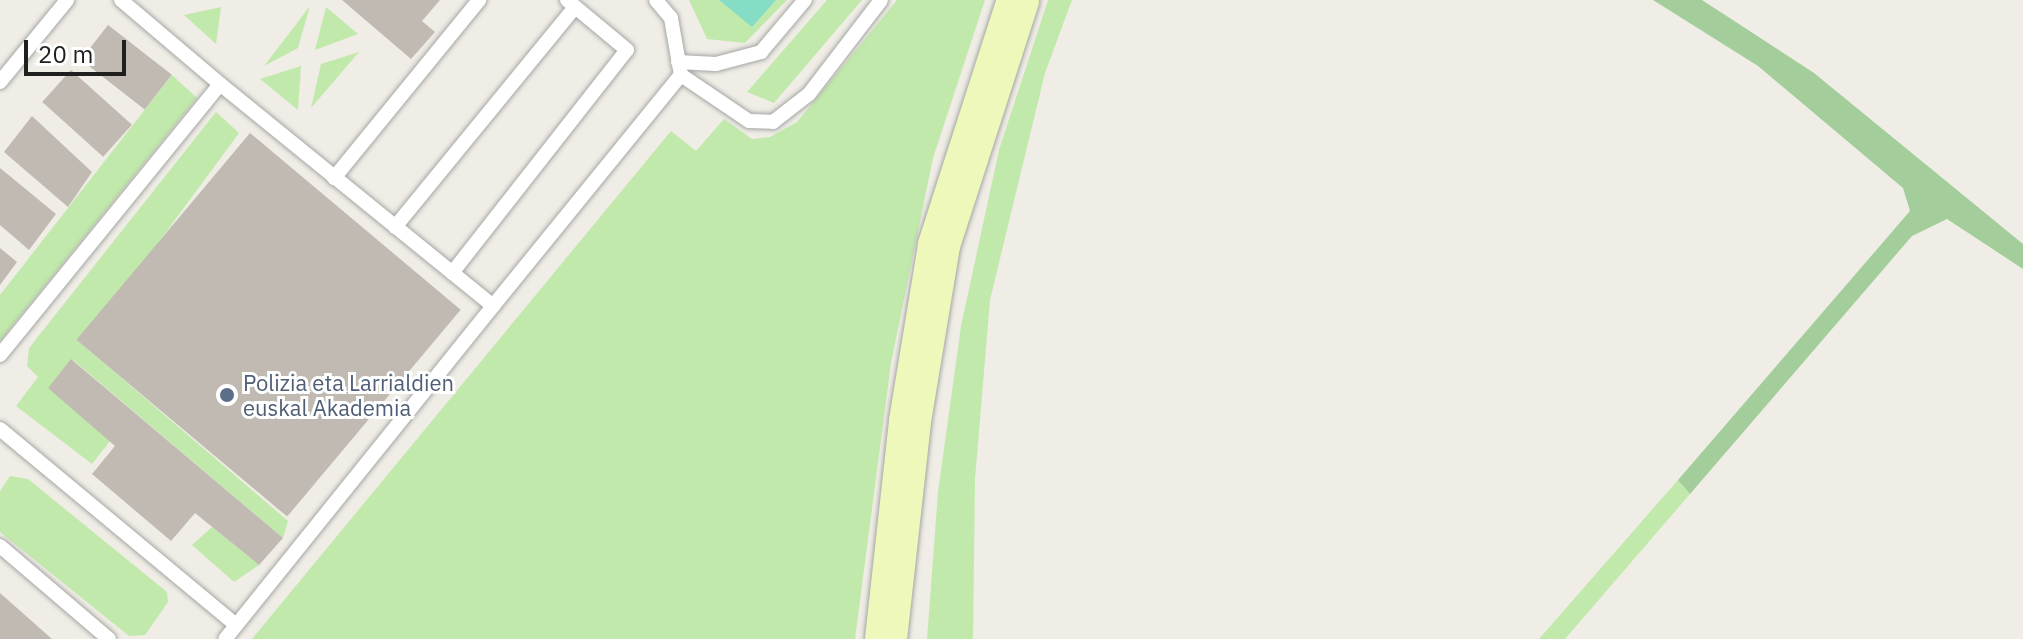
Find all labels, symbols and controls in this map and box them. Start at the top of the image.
scale bar [28,24,130,74]
text: 20 m [38,38,93,70]
place label: Polizia eta Larrialdien euskal Akademia [243,369,454,420]
marker: Polizia eta Larrialdien euskal Akademia [218,386,236,404]

